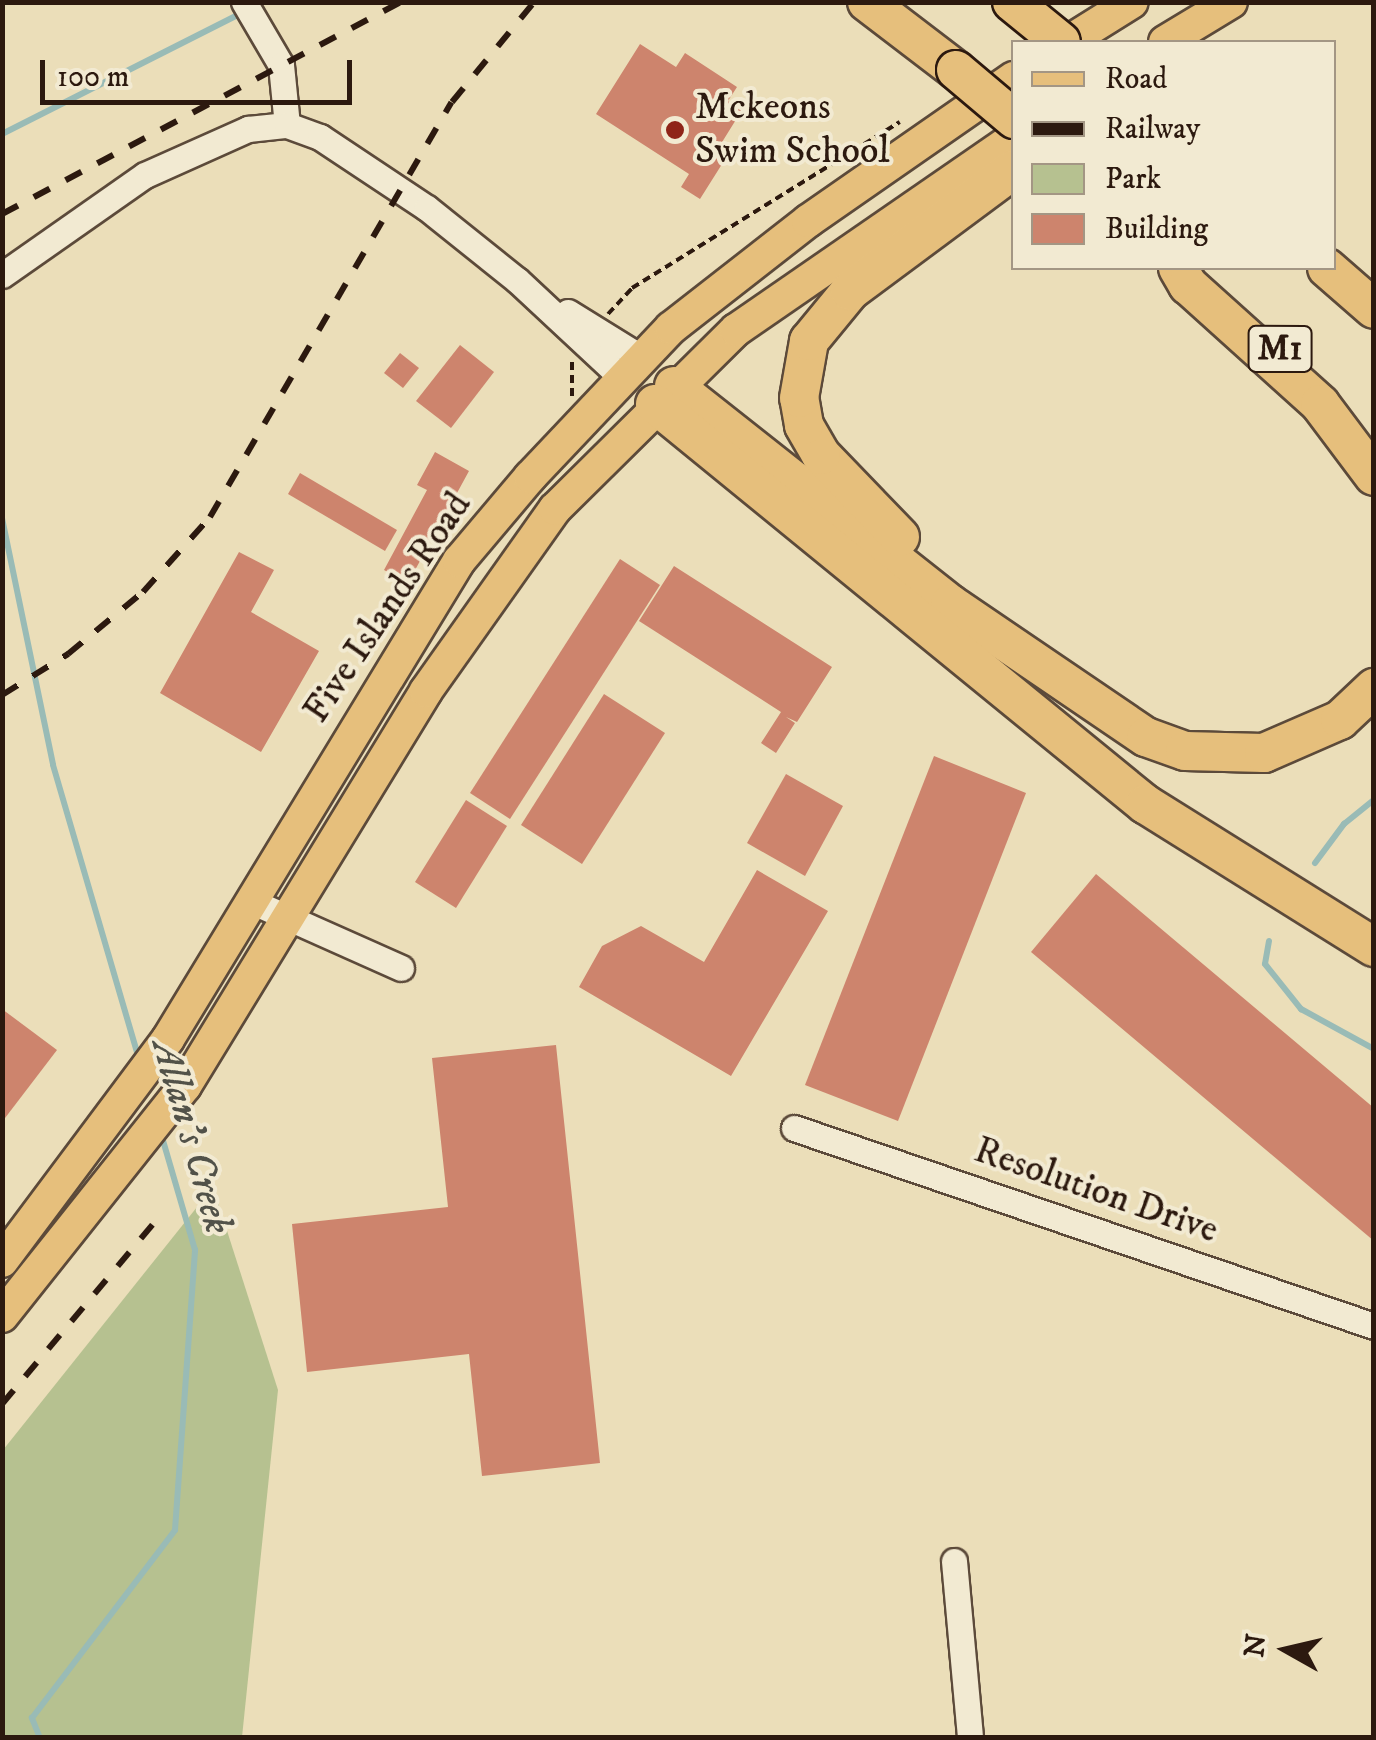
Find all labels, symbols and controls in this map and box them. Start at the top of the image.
scale bar [45,40,358,102]
legend [1011,40,1336,270]
text: 100 m [57,59,129,96]
text: Road [1105,61,1167,98]
place label: Mckeons Swim School [695,85,890,174]
text: Railway [1105,111,1200,148]
marker: Mckeons Swim School [664,119,686,141]
text: Park [1105,161,1161,198]
text: Building [1105,211,1208,248]
road number: M1 [1248,319,1312,379]
street label: Five Islands Road [294,484,482,732]
water label: Allan's Creek [140,1035,242,1239]
street label: Resolution Drive [968,1128,1224,1254]
north arrow [1236,1600,1336,1700]
text: N [1237,1632,1275,1660]

